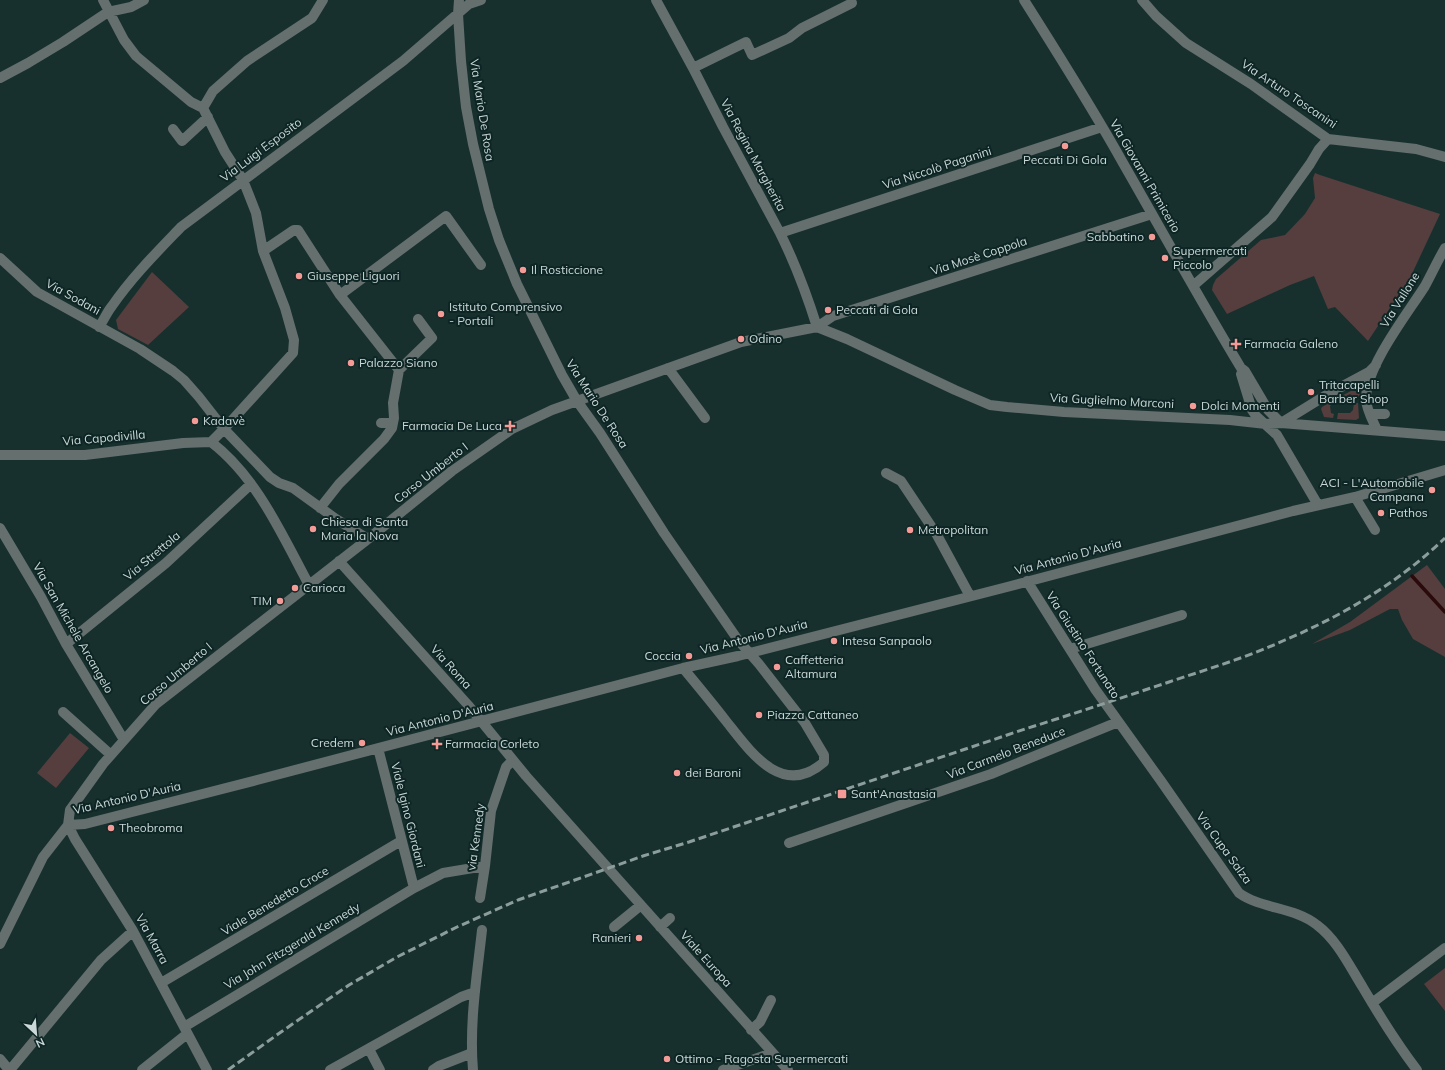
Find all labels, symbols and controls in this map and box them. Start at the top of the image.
street label: Via Arturo Toscanini [1238,56,1340,131]
street label: Via Mario De Rosa [467,58,498,162]
street label: Via Regina Margherita [717,96,789,213]
street label: Via Luigi Esposito [217,114,304,185]
street label: Via Giovanni Primicerio [1107,116,1184,235]
marker: Peccati Di Gola [1060,141,1070,151]
street label: Via Niccolò Paganini [880,143,993,192]
place label: Peccati Di Gola [1023,152,1107,167]
place label: Sabbatino [1087,229,1144,244]
marker: Sabbatino [1147,232,1157,242]
street label: Via Mosè Coppola [929,233,1029,278]
place label: Supermercati Piccolo [1173,243,1247,272]
marker: Supermercati Piccolo [1160,253,1170,263]
place label: Il Rosticcione [531,262,603,277]
marker: Il Rosticcione [518,265,528,275]
place label: Giuseppe Liguori [307,268,400,283]
street label: Via Vallone [1377,269,1423,330]
marker: Giuseppe Liguori [294,271,304,281]
street label: Via Sodani [43,275,103,318]
place label: Istituto Comprensivo - Portali [449,299,563,328]
place label: Peccati di Gola [836,302,918,317]
marker: Peccati di Gola [823,305,833,315]
marker: Istituto Comprensivo - Portali [436,309,446,319]
place label: Odino [749,331,782,346]
marker: Odino [736,334,746,344]
place label: Farmacia Galeno [1244,336,1338,351]
marker: Farmacia Galeno [1231,339,1241,349]
place label: Palazzo Siano [359,355,438,370]
street label: Via Mario De Rosa [563,356,632,451]
marker: Palazzo Siano [346,358,356,368]
place label: Tritacapelli Barber Shop [1319,377,1389,406]
marker: Tritacapelli Barber Shop [1306,387,1316,397]
street label: Via Guglielmo Marconi [1049,390,1175,411]
place label: Dolci Momenti [1201,398,1280,413]
marker: Dolci Momenti [1188,401,1198,411]
place label: Kadavè [203,413,245,428]
marker: Kadavè [190,416,200,426]
place label: Farmacia De Luca [402,418,502,433]
marker: Farmacia De Luca [505,421,515,431]
street label: Via Capodivilla [62,426,146,449]
street label: Corso Umberto I [391,439,471,506]
place label: ACI - L'Automobile Campana [1320,475,1424,504]
marker: ACI - L'Automobile Campana [1427,485,1437,495]
place label: Pathos [1389,505,1428,520]
marker: Pathos [1376,508,1386,518]
place label: Chiesa di Santa Maria la Nova [321,514,408,543]
place label: Metropolitan [918,522,988,537]
marker: Chiesa di Santa Maria la Nova [308,524,318,534]
marker: Metropolitan [905,525,915,535]
street label: Via Strettola [120,528,183,584]
street label: Via Antonio D'Auria [1013,535,1123,578]
street label: Via San Michele Arcangelo [30,560,117,696]
place label: Carioca [303,580,345,595]
marker: Carioca [290,583,300,593]
street label: Via Giustino Fortunato [1043,588,1124,701]
place label: TIM [251,593,272,608]
marker: TIM [275,596,285,606]
street label: Via Antonio D'Auria [699,616,809,657]
place label: Intesa Sanpaolo [842,633,932,648]
marker: Intesa Sanpaolo [829,636,839,646]
street label: Corso Umberto I [136,639,215,708]
street label: Via Roma [428,641,475,692]
place label: Coccia [645,648,681,663]
marker: Coccia [684,651,694,661]
place label: Caffetteria Altamura [785,652,844,681]
marker: Caffetteria Altamura [772,662,782,672]
street label: Via Antonio D'Auria [385,698,495,739]
place label: Piazza Cattaneo [767,707,859,722]
marker: Piazza Cattaneo [754,710,764,720]
street label: Via Carmelo Beneduce [944,723,1067,782]
place label: Credem [311,735,354,750]
place label: Farmacia Corleto [445,736,539,751]
marker: Credem [357,738,367,748]
marker: Farmacia Corleto [432,739,442,749]
street label: Viale Igino Giordani [388,761,429,869]
place label: dei Baroni [685,765,741,780]
marker: dei Baroni [672,768,682,778]
street label: Via Antonio D'Auria [72,778,182,817]
place label: Sant'Anastasia [851,786,936,801]
marker: Sant'Anastasia [836,788,848,800]
street label: via Kennedy [463,802,488,872]
street label: Via Cupa Salza [1193,809,1255,886]
place label: Theobroma [119,820,183,835]
marker: Theobroma [106,823,116,833]
street label: Viale Benedetto Croce [218,863,331,939]
street label: Via John Fitzgerald Kennedy [221,899,363,992]
street label: Via Marra [133,911,172,966]
street label: Viale Europa [677,927,736,990]
place label: Ranieri [592,930,631,945]
marker: Ranieri [634,933,644,943]
north arrow [16,1014,56,1054]
text: N [34,1035,47,1051]
place label: Ottimo - Ragosta Supermercati [675,1051,848,1066]
marker: Ottimo - Ragosta Supermercati [662,1054,672,1064]

